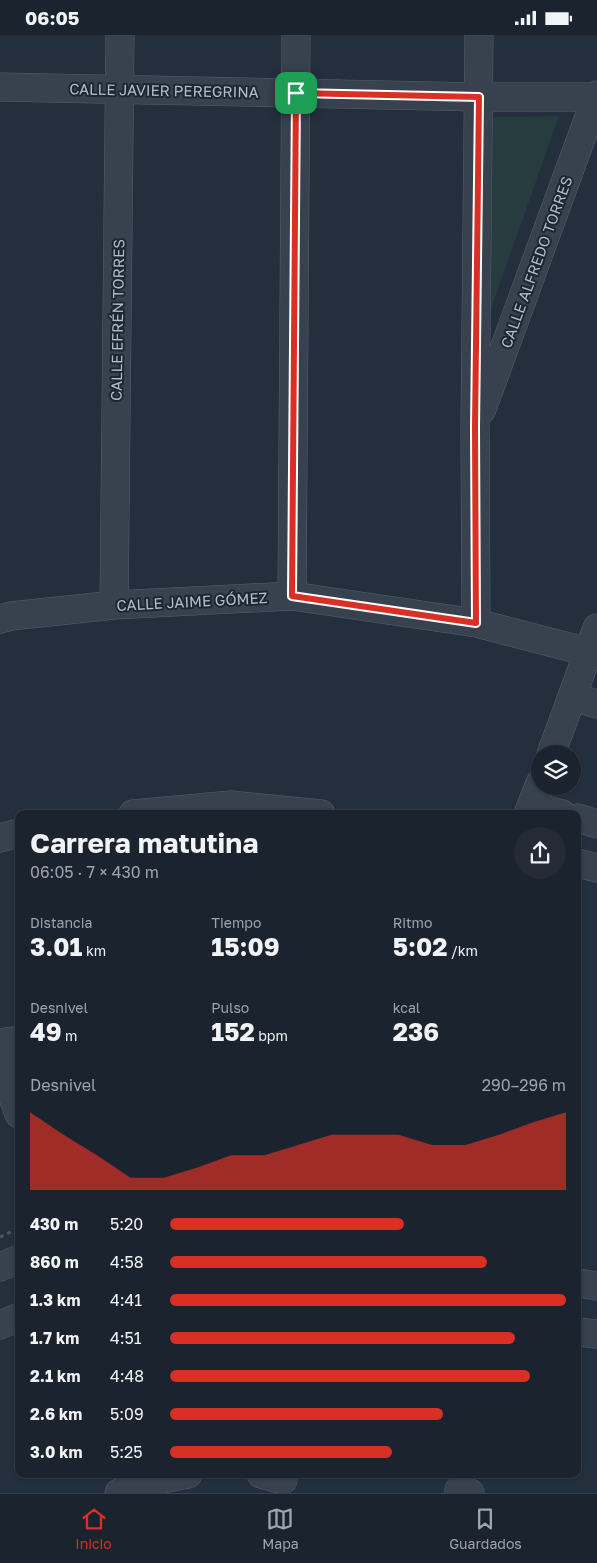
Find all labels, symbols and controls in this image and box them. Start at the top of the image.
text: 06:05 [25,6,79,29]
pin [275,72,317,114]
street label: CALLE JAVIER PEREGRINA [69,79,259,101]
icon: arrive [282,79,310,107]
street label: CALLE ALFREDO TORRES [497,174,575,350]
street label: CALLE EFRÉN TORRES [107,239,127,401]
street label: CALLE JAIME GÓMEZ [116,588,268,614]
map controls [531,745,581,795]
button: layers [531,745,581,795]
text: Carrera matutina [30,826,258,859]
button: share [514,827,566,879]
text: 06:05 · 7 × 430 m [30,862,159,882]
text: Distancia [30,914,92,931]
text: Tiempo [211,914,261,931]
text: Ritmo [393,914,432,931]
text: 3.01 [30,931,82,962]
text: 15:09 [211,931,280,962]
text: 5:02 [393,931,447,962]
text: km [82,942,106,959]
text: /km [447,942,478,959]
text: Desnivel [30,999,88,1016]
text: Pulso [211,999,249,1016]
text: kcal [393,999,420,1016]
text: 49 [30,1016,62,1047]
text: 152 [211,1016,255,1047]
text: 236 [393,1016,439,1047]
text: m [62,1027,77,1044]
text: bpm [255,1027,288,1044]
text: Desnivel [30,1075,96,1095]
text: 290–296 m [482,1075,566,1095]
text: 430 m [30,1214,78,1234]
text: 5:20 [110,1214,143,1234]
text: 860 m [30,1252,79,1272]
text: 4:58 [110,1252,144,1272]
text: 1.3 km [30,1290,80,1310]
text: 4:41 [110,1290,142,1310]
text: 1.7 km [30,1328,79,1348]
text: 4:51 [110,1328,142,1348]
text: 2.1 km [30,1366,80,1386]
text: 4:48 [110,1366,144,1386]
text: 2.6 km [30,1404,82,1424]
text: 5:09 [110,1404,144,1424]
text: 3.0 km [30,1442,83,1462]
text: 5:25 [110,1442,143,1462]
tab: Inicio [75,1505,112,1552]
tab: Mapa [262,1505,299,1552]
tab: Guardados [449,1505,522,1552]

